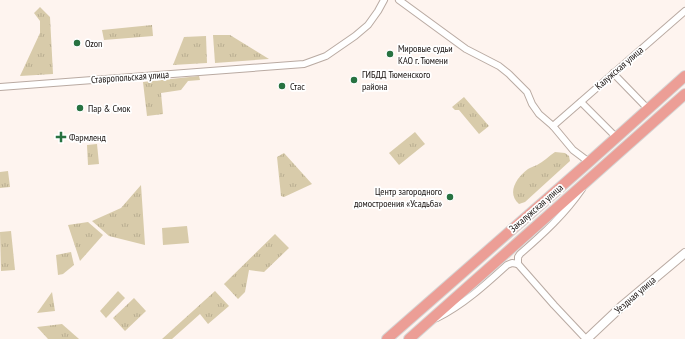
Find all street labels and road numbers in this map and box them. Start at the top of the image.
street label: Калужская улица [592,43,646,93]
street label: Ставропольская улица [91,68,169,86]
street label: Закалужская улица [506,181,566,235]
street label: Уездная улица [612,273,658,317]

